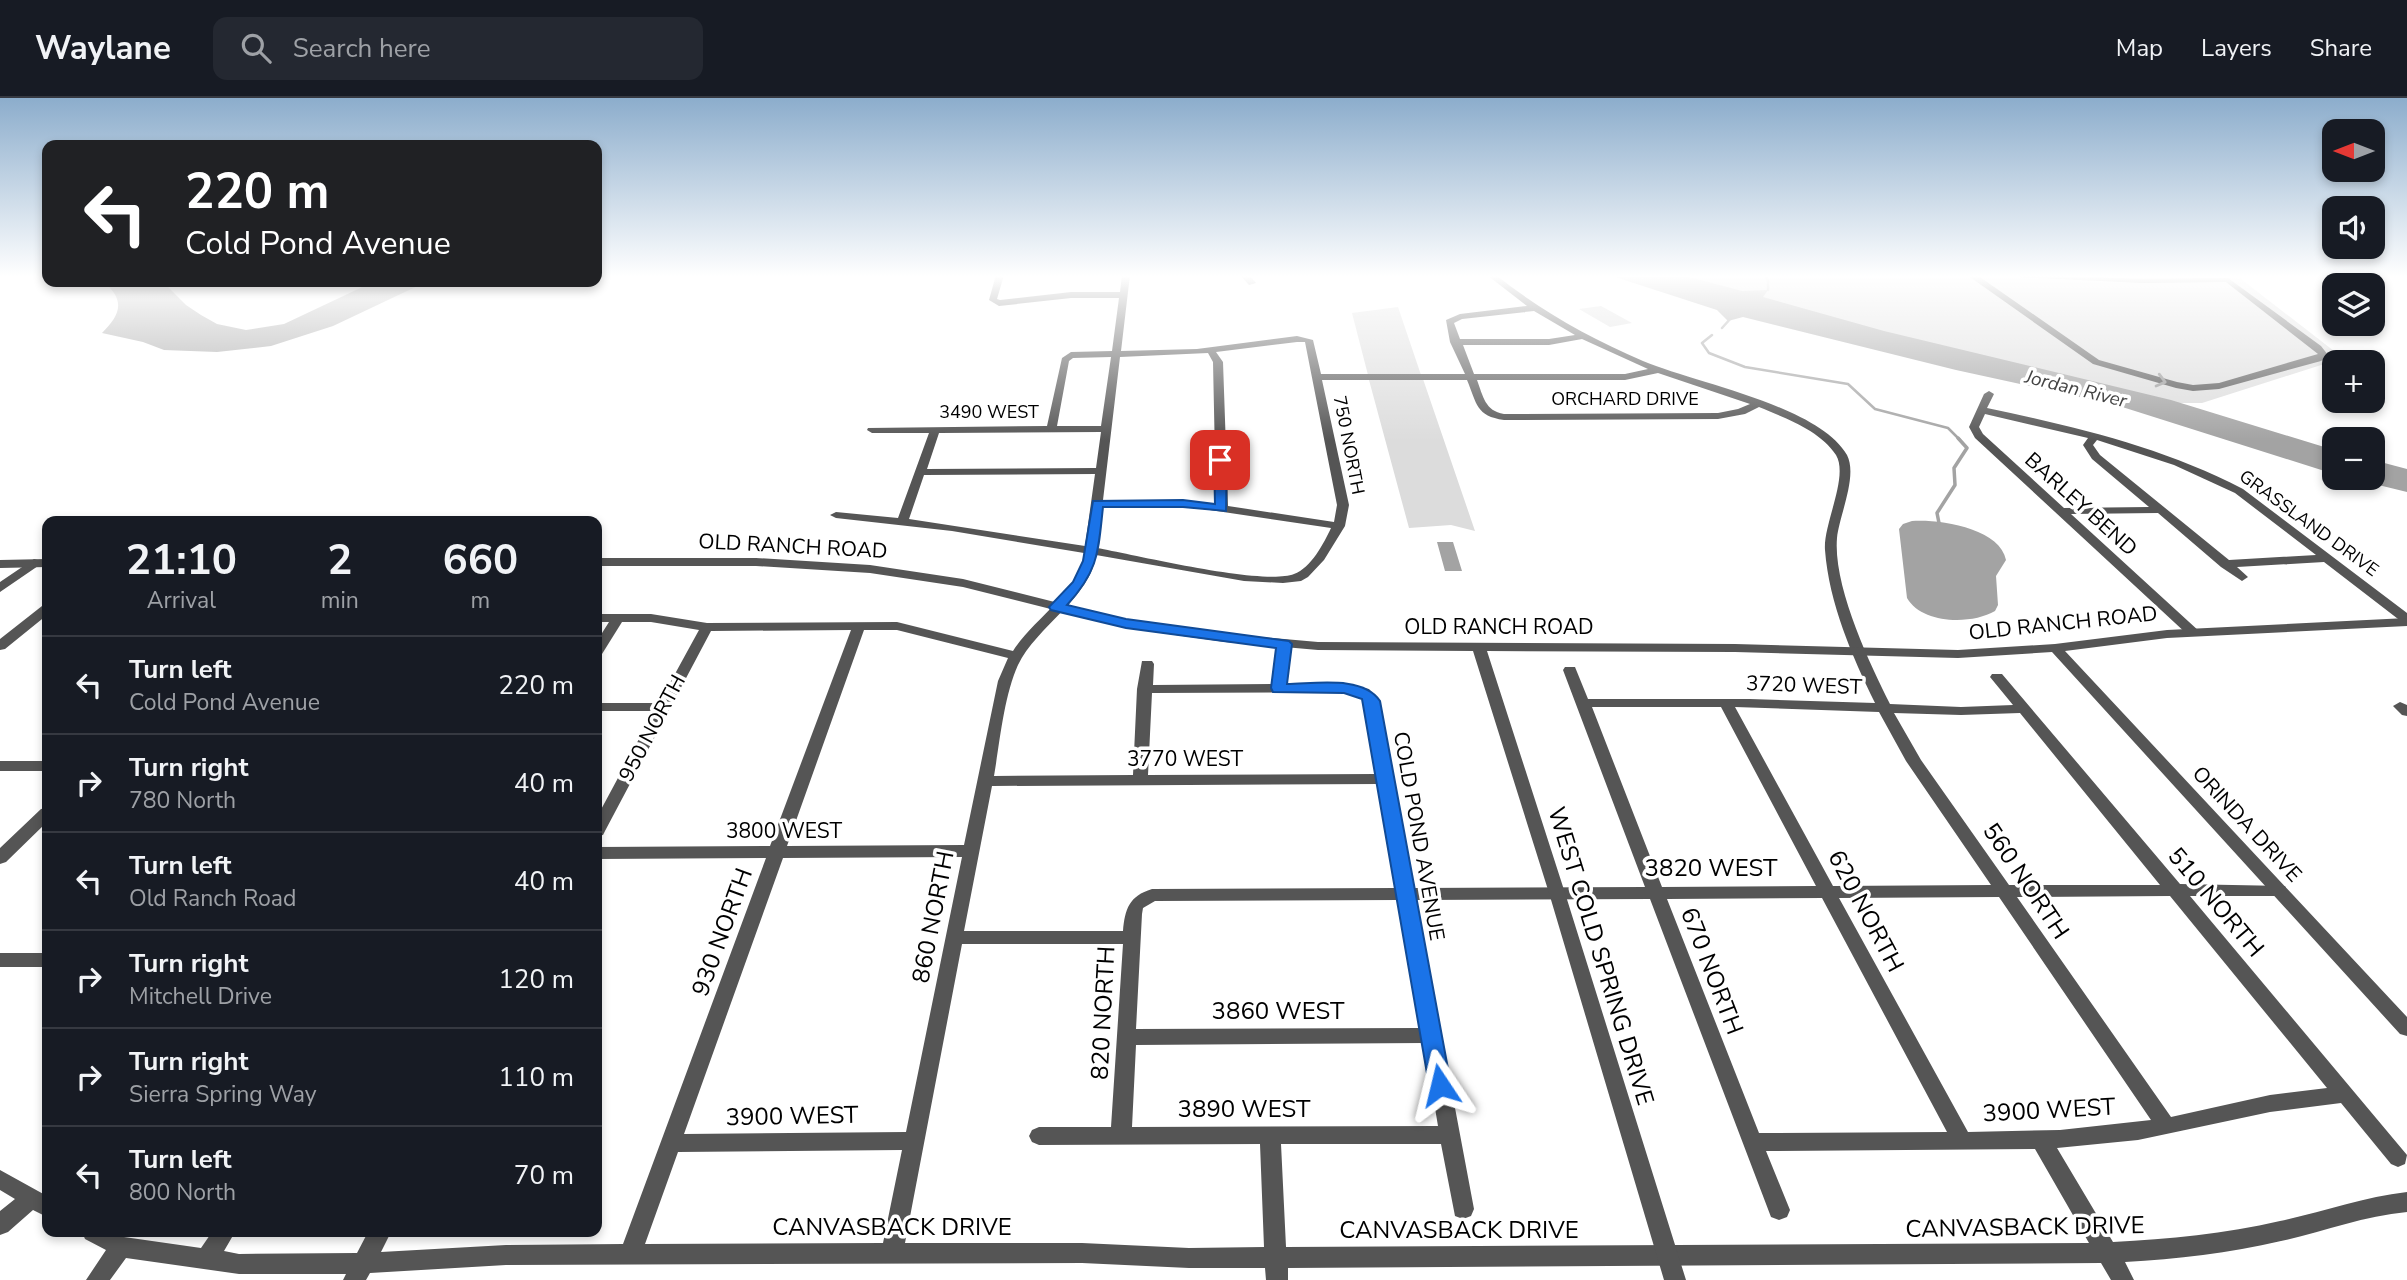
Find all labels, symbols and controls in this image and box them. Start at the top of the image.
search box [213,17,703,80]
text: Waylane [35,26,171,71]
icon: search [237,29,275,67]
text: Search here [293,31,431,66]
text: Map [2116,32,2163,64]
text: Layers [2201,32,2272,64]
text: Share [2310,32,2372,64]
north arrow [2322,119,2385,182]
map controls [2322,119,2385,490]
text: 220 m [185,158,329,225]
icon: left [70,168,161,259]
button: sound [2322,196,2385,259]
text: Cold Pond Avenue [185,222,451,265]
button: layers [2322,273,2385,336]
button: + [2322,350,2385,413]
water label: Jordan River [2021,364,2131,414]
one-way arrow [2155,373,2167,387]
street label: ORCHARD DRIVE [1551,387,1699,411]
street label: 750 NORTH [1328,393,1370,497]
street label: 3490 WEST [939,400,1039,424]
button: − [2322,427,2385,490]
pin [1190,430,1250,490]
icon: arrive [1201,441,1239,479]
street label: BARLEY BEND [2019,446,2143,562]
street label: GRASSLAND DRIVE [2234,464,2384,582]
street label: OLD RANCH ROAD [698,527,888,565]
text: 21:10 [126,532,237,589]
text: 2 [327,532,352,589]
text: 660 [443,532,518,589]
text: Arrival [147,585,216,616]
text: min [321,585,359,616]
text: m [471,585,490,616]
street label: OLD RANCH ROAD [1967,599,2159,647]
street label: OLD RANCH ROAD [1404,613,1594,641]
text: Turn left [129,652,232,687]
icon: left [70,666,108,704]
text: 220 m [498,668,574,703]
street label: 3720 WEST [1745,669,1863,701]
street label: 950 NORTH [612,670,692,786]
text: Cold Pond Avenue [129,687,320,718]
street label: COLD POND AVENUE [1387,729,1451,943]
street label: 3770 WEST [1127,745,1243,773]
text: Turn right [129,750,248,785]
street label: ORINDA DRIVE [2186,760,2308,888]
icon: right [70,764,108,802]
text: 40 m [514,766,574,801]
text: 780 North [129,785,236,816]
street label: WEST COLD SPRING DRIVE [1540,803,1662,1109]
street label: 3800 WEST [726,817,842,845]
street label: 560 NORTH [1975,817,2077,945]
street label: 510 NORTH [2161,840,2271,964]
street label: 620 NORTH [1820,844,1912,978]
text: Turn left [129,848,232,883]
street label: 860 NORTH [905,848,961,986]
street label: 3820 WEST [1645,852,1778,884]
icon: left [70,862,108,900]
text: 40 m [514,864,574,899]
street label: 930 NORTH [684,864,760,1000]
text: Old Ranch Road [129,883,296,914]
street label: 670 NORTH [1673,903,1751,1039]
street label: 820 NORTH [1084,945,1122,1081]
text: Turn right [129,946,248,981]
icon: right [70,960,108,998]
text: 120 m [498,962,574,997]
text: Mitchell Drive [129,981,272,1012]
street label: 3860 WEST [1212,995,1345,1027]
text: Turn right [129,1044,248,1079]
position arrow [1403,1048,1477,1122]
icon: right [70,1058,108,1096]
text: 110 m [498,1060,574,1095]
text: Sierra Spring Way [129,1079,317,1110]
street label: 3900 WEST [1982,1091,2117,1129]
street label: 3890 WEST [1178,1093,1311,1125]
street label: 3900 WEST [725,1099,859,1133]
text: Turn left [129,1142,232,1177]
icon: left [70,1156,108,1194]
text: 70 m [514,1158,574,1193]
text: 800 North [129,1177,236,1208]
street label: CANVASBACK DRIVE [1905,1209,2145,1245]
street label: CANVASBACK DRIVE [772,1211,1012,1243]
street label: CANVASBACK DRIVE [1339,1214,1579,1246]

